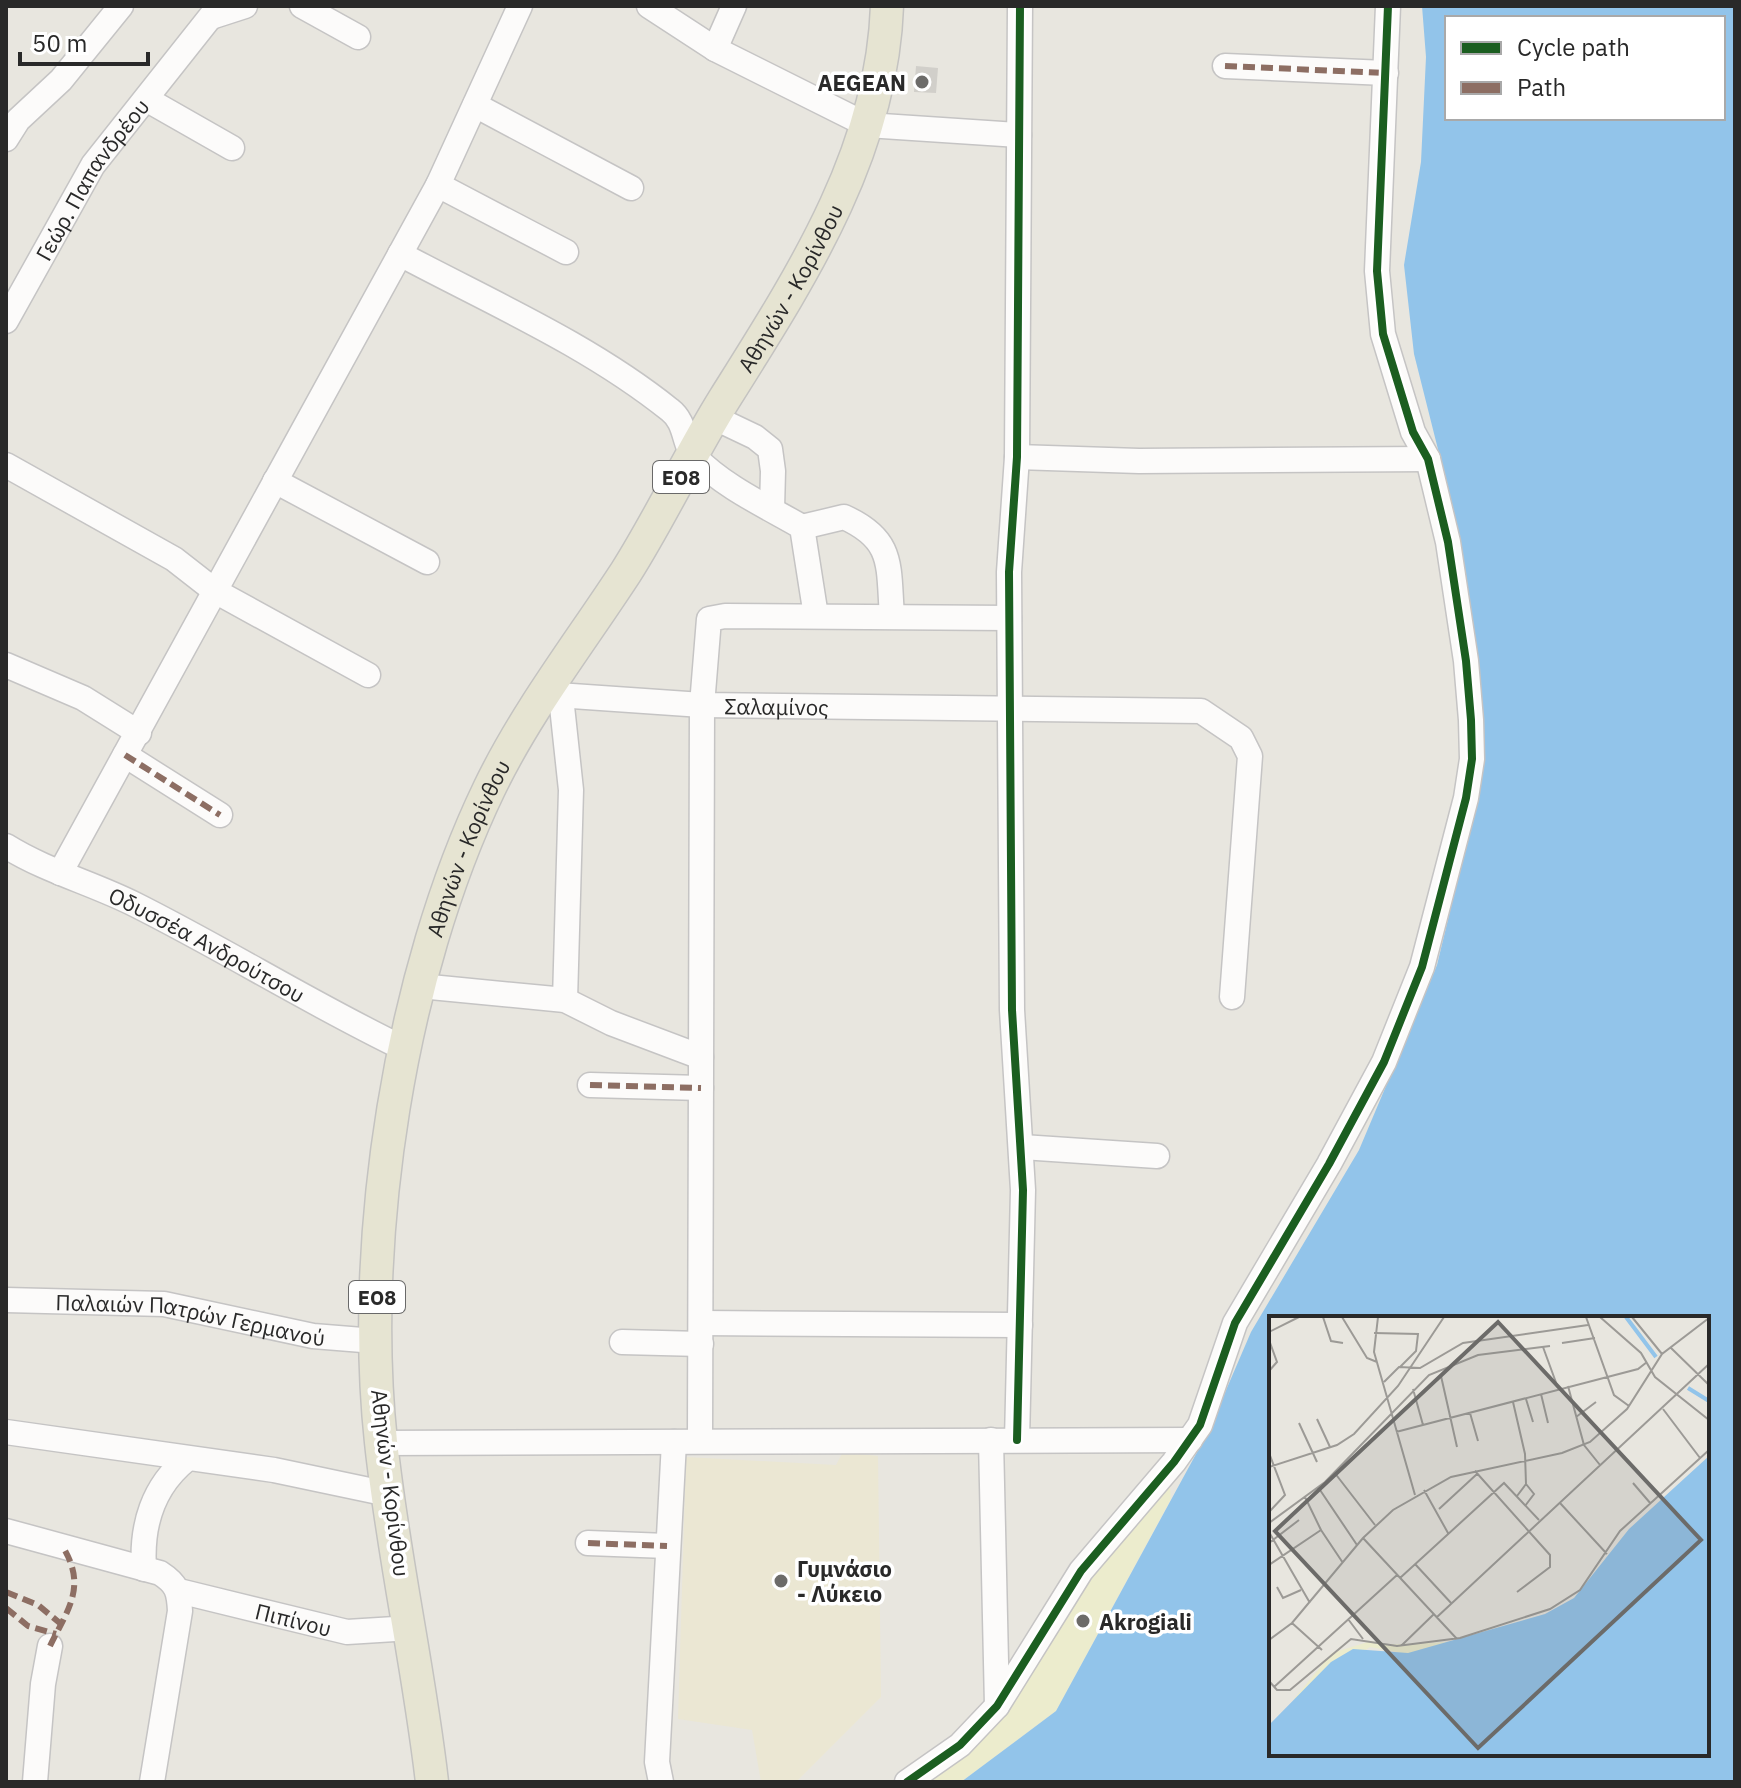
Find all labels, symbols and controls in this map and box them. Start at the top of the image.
scale bar [20,16,148,66]
legend [1445,16,1725,120]
text: 50 m [32,27,87,59]
text: Cycle path [1517,31,1630,63]
place label: AEGEAN [817,68,906,97]
text: Path [1517,71,1566,103]
marker: AEGEAN [913,73,931,91]
street label: Γεώρ. Παπανδρέου [28,92,155,265]
street label: Αθηνών - Κορίνθου [730,199,849,377]
road number: ΕΟ8 [653,461,709,493]
street label: Σαλαμίνος [724,691,829,721]
street label: Αθηνών - Κορίνθου [419,754,516,940]
street label: Οδυσσέα Ανδρούτσου [105,880,310,1009]
road number: ΕΟ8 [349,1281,405,1313]
street label: Παλαιών Πατρών Γερμανού [55,1287,326,1351]
inset map [1269,1316,1709,1756]
street label: Αθηνών - Κορίνθου [365,1388,417,1578]
place label: Γυμνάσιο - Λύκειο [797,1554,892,1608]
marker: Γυμνάσιο - Λύκειο [772,1572,790,1590]
street label: Πιπίνου [252,1596,335,1642]
place label: Akrogiali [1099,1607,1192,1636]
marker: Akrogiali [1074,1612,1092,1630]

